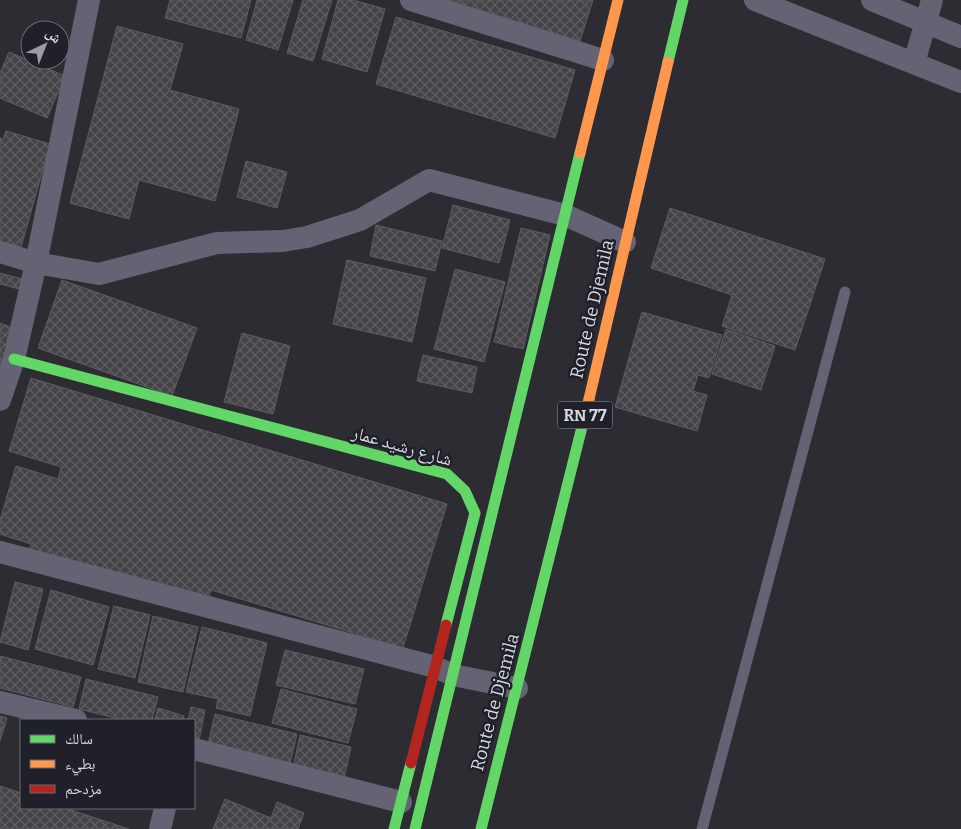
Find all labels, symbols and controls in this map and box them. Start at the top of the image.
north arrow [20,20,70,70]
text: ش [42,25,65,47]
street label: Route de Djemila [565,237,619,381]
road number: RN 77 [558,402,612,428]
street label: شارع رشيد عمار [348,421,455,471]
street label: Route de Djemila [466,631,524,773]
legend [20,719,195,809]
text: سالك [65,730,93,748]
text: بطيء [65,755,95,776]
text: مزدحم [65,780,102,799]

